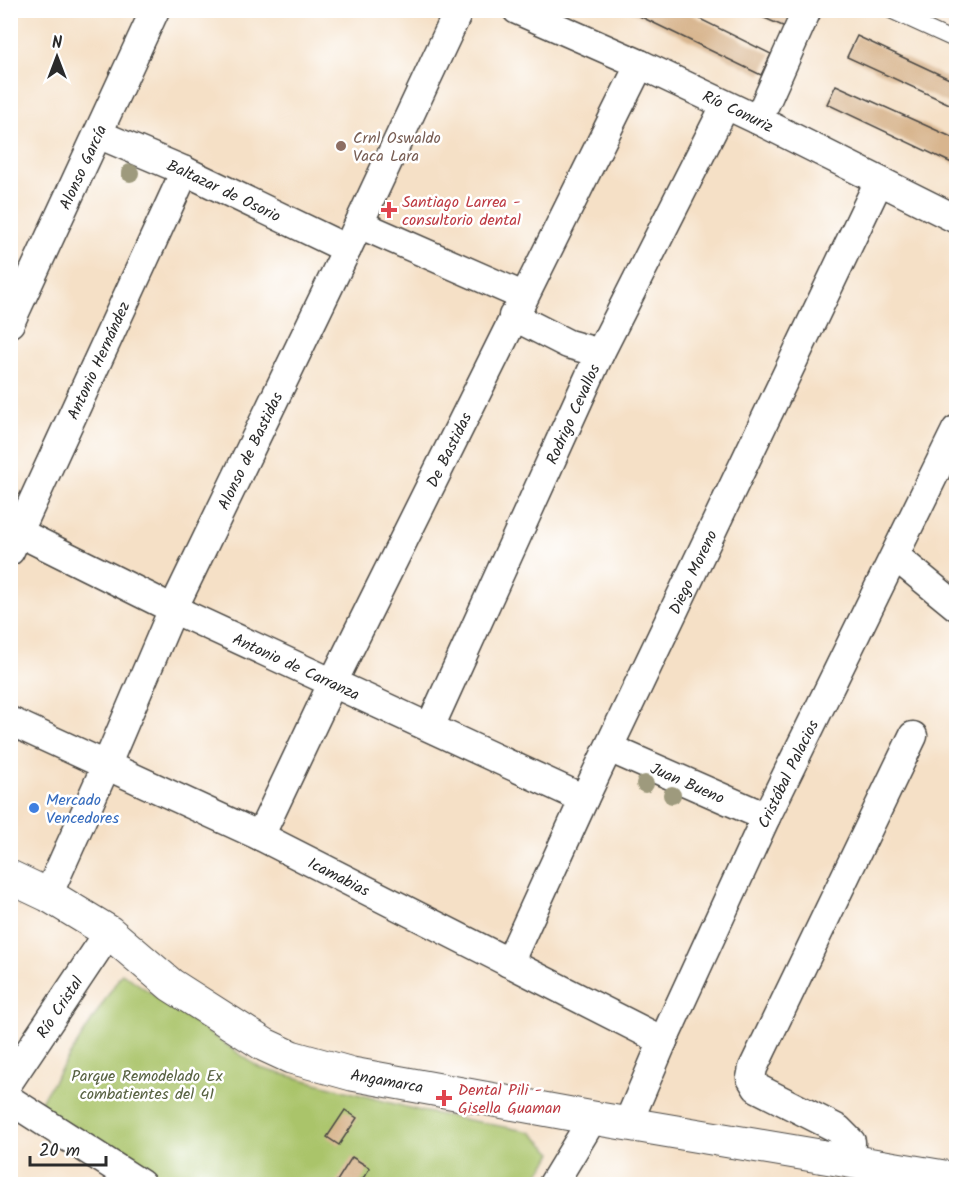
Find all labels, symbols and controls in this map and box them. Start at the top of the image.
north arrow [27,27,87,87]
text: N [52,31,62,56]
street label: Río Conuriz [698,84,777,140]
street label: Alonso García [53,121,114,214]
place label: Crnl Oswaldo Vaca Lara [353,126,441,169]
marker: Crnl Oswaldo Vaca Lara [334,139,348,153]
street label: Baltazar de Osorio [163,154,285,229]
place label: Santiago Larrea - consultorio dental [402,190,521,233]
marker: Santiago Larrea - consultorio dental [380,201,398,219]
street label: Antonio Hernández [61,298,137,424]
street label: Rodrigo Cevallos [540,360,608,469]
street label: Alonso de Bastidas [212,388,290,515]
street label: De Bastidas [421,408,479,492]
street label: Diego Moreno [663,526,725,619]
street label: Antonio de Carranza [228,627,364,708]
street label: Cristóbal Palacios [752,716,826,833]
street label: Juan Bueno [646,757,728,811]
place label: Mercado Vencedores [46,788,119,831]
marker: Mercado Vencedores [27,801,41,815]
street label: Icamabias [303,851,374,904]
street label: Río Cristal [30,972,90,1044]
street label: Angamarca [348,1063,425,1101]
park label: Parque Remodelado Ex combatientes del 41 [71,1064,224,1107]
place label: Dental Pili - Gisella Guaman [458,1078,561,1121]
marker: Dental Pili - Gisella Guaman [435,1089,453,1107]
scale bar [30,1129,106,1167]
text: 20 m [39,1137,80,1166]

